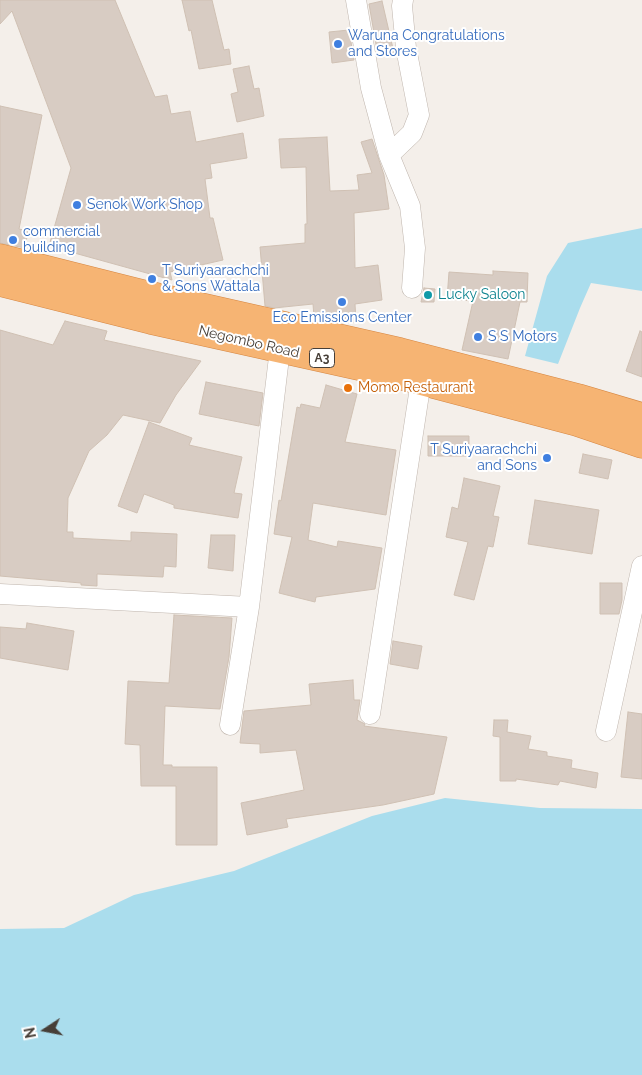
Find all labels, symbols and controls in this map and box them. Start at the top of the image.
place label: Waruna Congratulations and Stores [348,28,505,60]
marker: Waruna Congratulations and Stores [332,38,344,50]
place label: Senok Work Shop [87,197,203,213]
marker: Senok Work Shop [71,199,83,211]
place label: commercial building [23,224,100,256]
marker: commercial building [7,234,19,246]
place label: T Suriyaarachchi & Sons Wattala [162,263,269,296]
marker: T Suriyaarachchi & Sons Wattala [146,273,158,285]
place label: Lucky Saloon [438,287,525,303]
marker: Lucky Saloon [422,289,434,301]
marker: Eco Emissions Center [336,296,348,308]
place label: Eco Emissions Center [272,310,412,326]
street label: Negombo Road [197,322,301,362]
place label: S S Motors [488,329,557,345]
marker: S S Motors [472,331,484,343]
road number: A3 [310,348,334,368]
place label: Momo Restaurant [358,380,473,396]
marker: Momo Restaurant [342,382,354,394]
place label: T Suriyaarachchi and Sons [430,442,537,474]
marker: T Suriyaarachchi and Sons [541,452,553,464]
north arrow [20,1005,70,1055]
text: N [21,1026,39,1040]

